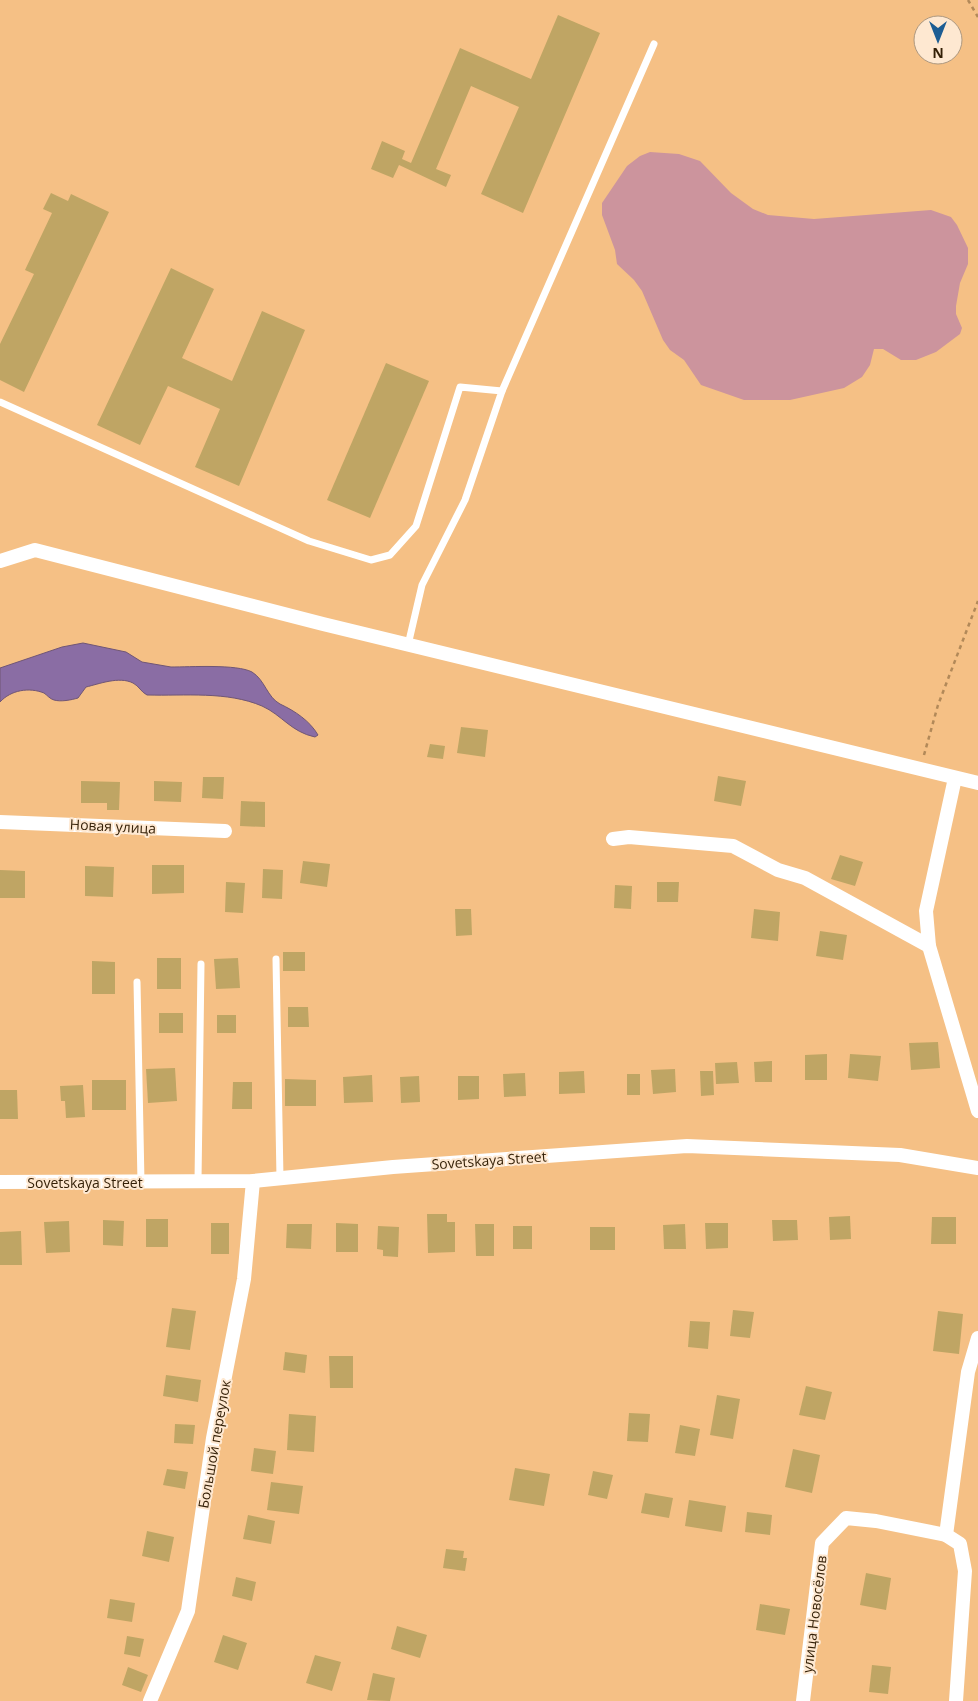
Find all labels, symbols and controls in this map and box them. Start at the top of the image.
north arrow [913,15,963,65]
text: N [932,44,944,63]
street label: Новая улица [69,814,157,838]
street label: Sovetskaya Street [431,1147,547,1173]
street label: Sovetskaya Street [27,1173,143,1192]
street label: Большой переулок [193,1377,235,1510]
street label: улица Новосёлов [797,1554,831,1674]

